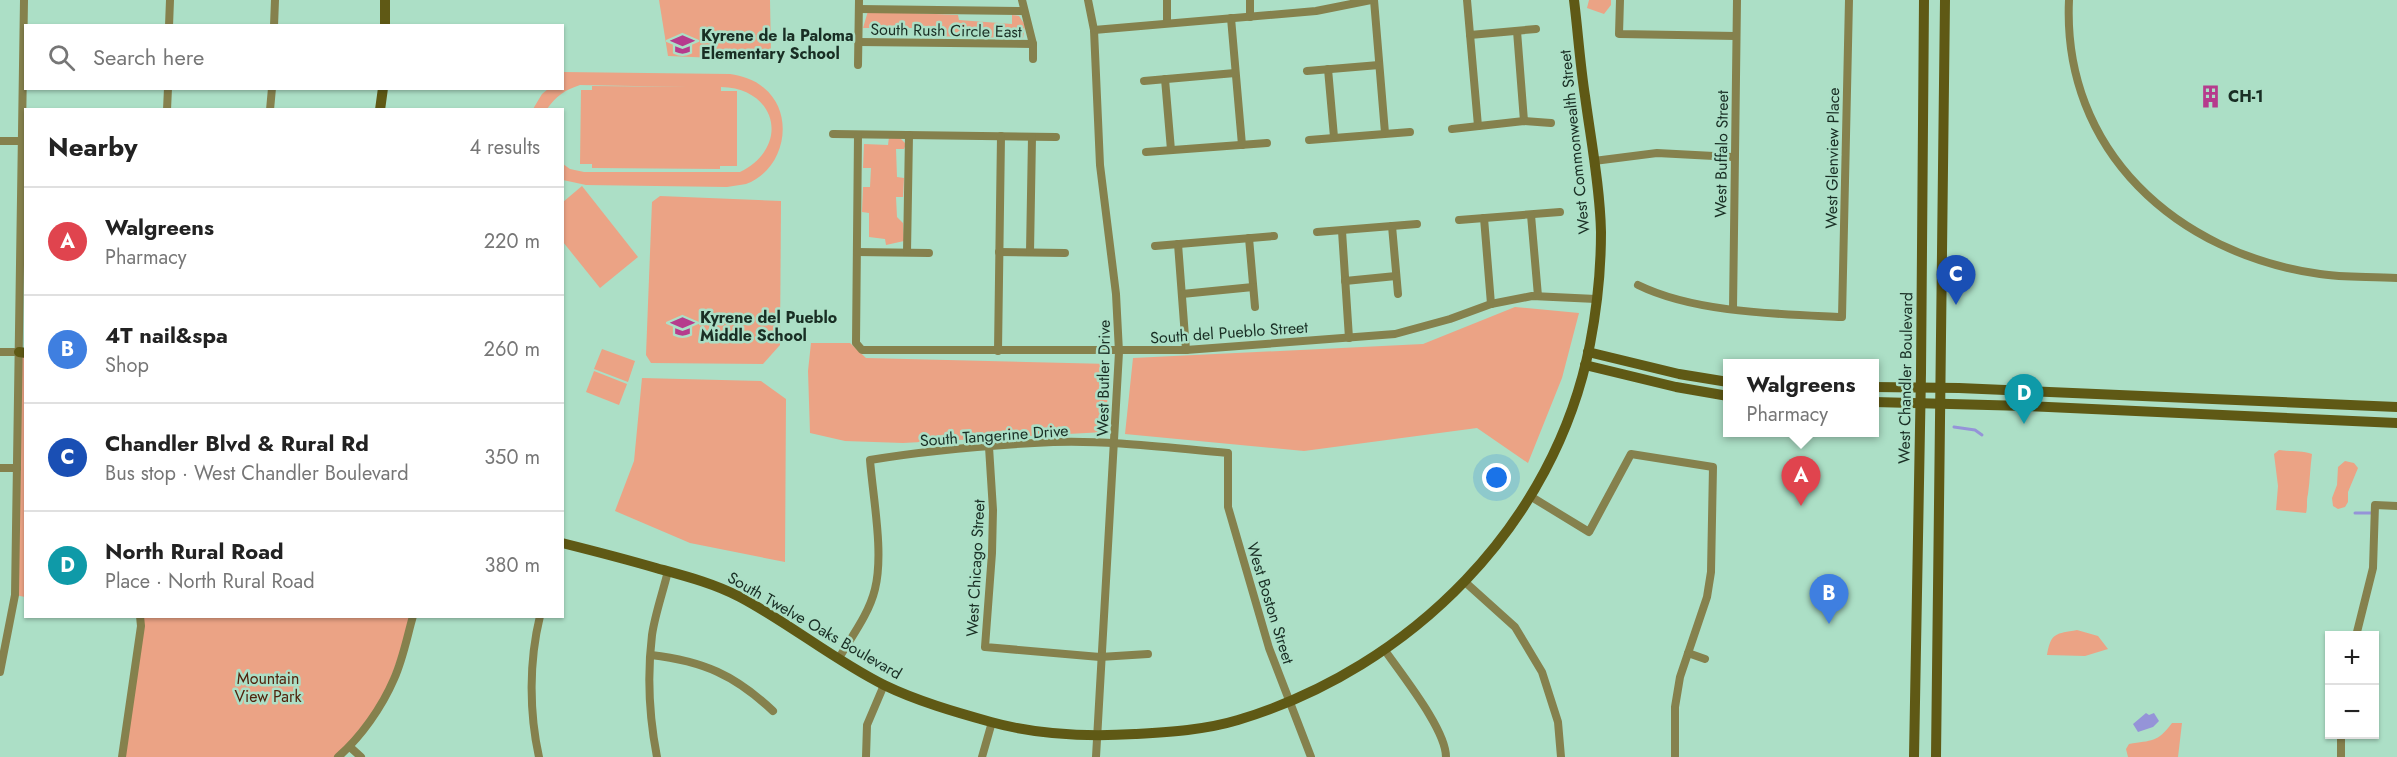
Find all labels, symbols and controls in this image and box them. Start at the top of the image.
street label: South Rush Circle East [870,18,1022,43]
search box [24,24,564,90]
place label: Kyrene de la Paloma Elementary School [701,24,854,65]
school or university icon: Kyrene de la Paloma Elementary School [670,31,696,57]
icon: search [45,41,78,74]
text: Search here [93,41,204,73]
street label: West Commonwealth Street [1553,49,1596,235]
building icon: CH-1 [2197,83,2223,109]
place label: CH-1 [2228,85,2264,108]
street label: West Glenview Place [1820,87,1845,229]
street label: West Buffalo Street [1709,90,1734,218]
text: Nearby [48,128,137,166]
text: 4 results [469,133,540,162]
text: Walgreens [105,211,214,243]
text: A [60,227,75,256]
text: 220 m [484,227,540,256]
text: Pharmacy [105,243,187,272]
pin: C [1936,256,1976,305]
street label: West Chandler Boulevard [1893,292,1918,464]
place label: Kyrene del Pueblo Middle School [700,306,837,347]
school or university icon: Kyrene del Pueblo Middle School [669,313,695,339]
street label: South del Pueblo Street [1149,315,1309,349]
text: 4T nail&spa [105,319,228,351]
street label: West Butler Drive [1091,319,1116,437]
text: B [61,335,74,364]
text: 260 m [484,335,540,364]
text: Shop [105,351,149,380]
popup [1723,359,1879,437]
text: Walgreens [1746,368,1856,400]
pin: D [2004,374,2044,424]
text: Pharmacy [1746,400,1828,429]
street label: South Tangerine Drive [919,419,1069,452]
text: Chandler Blvd & Rural Rd [105,427,369,459]
text: C [60,443,75,472]
text: 350 m [484,443,540,472]
pin: A [1782,456,1820,506]
text: Bus stop · West Chandler Boulevard [105,459,409,488]
your location [1482,463,1511,492]
street label: West Chicago Street [960,499,991,637]
text: North Rural Road [105,535,284,567]
street label: West Boston Street [1241,540,1300,667]
text: D [60,551,75,580]
text: 380 m [485,551,540,580]
street label: South Twelve Oaks Boulevard [723,566,906,685]
text: Place · North Rural Road [105,567,315,596]
pin: B [1810,574,1848,624]
map controls [2325,631,2379,739]
button: + [2325,631,2379,685]
park label: Mountain View Park [235,667,302,708]
button: − [2325,685,2379,739]

